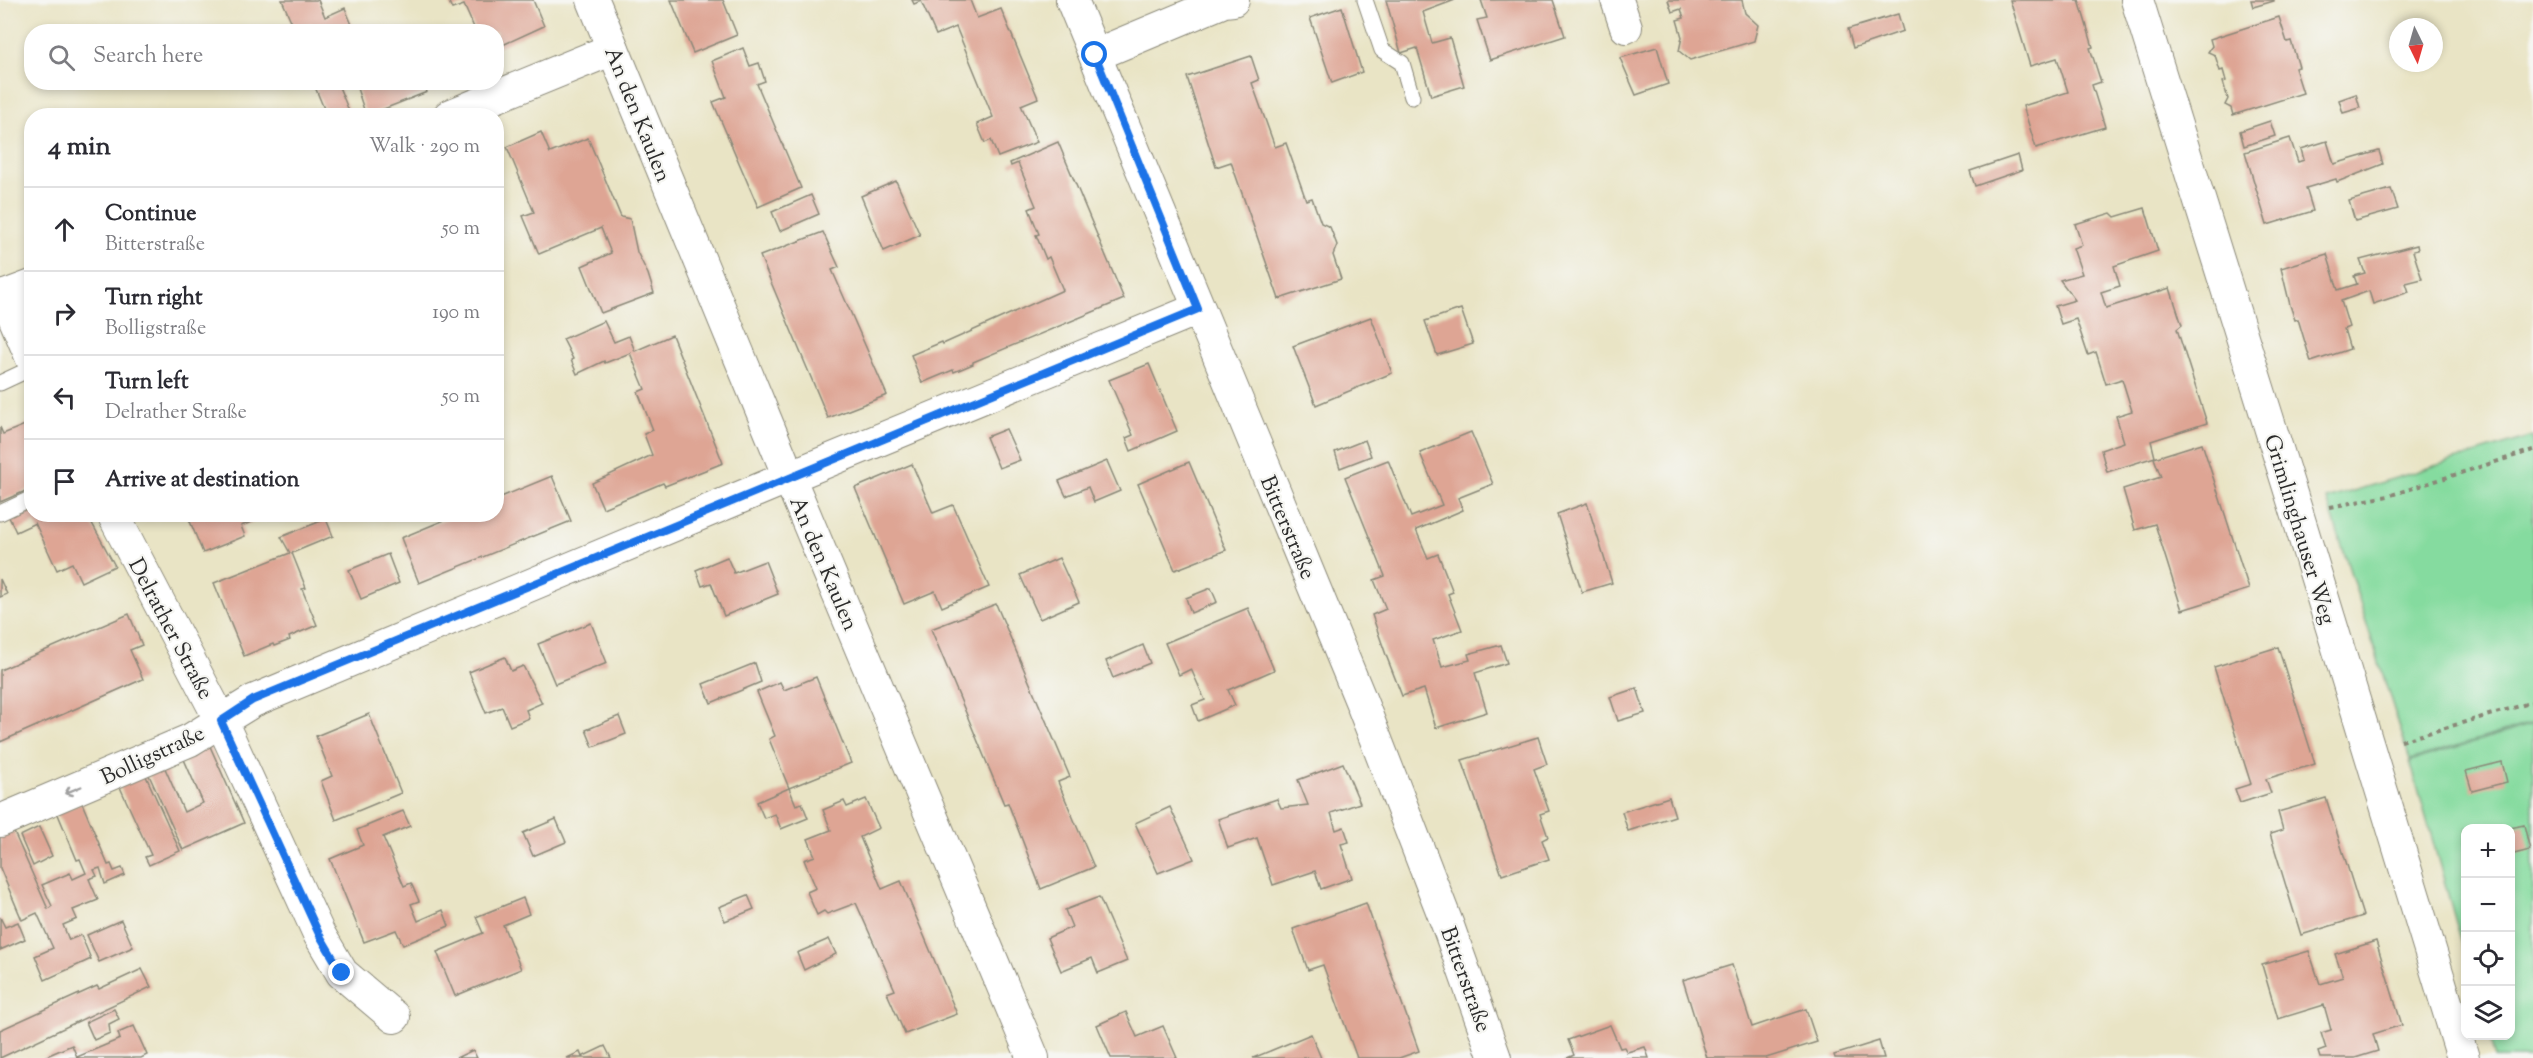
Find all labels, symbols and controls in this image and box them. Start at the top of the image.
north arrow [2389,18,2443,72]
search box [24,24,504,90]
icon: search [45,41,78,74]
text: Search here [93,41,203,73]
route start [1081,41,1107,67]
street label: An den Kaulen [595,43,678,188]
text: 4 min [48,129,111,166]
text: Walk · 290 m [369,133,480,162]
text: Continue [105,199,196,231]
icon: ahead [48,213,81,246]
text: 50 m [442,215,480,244]
text: Bitterstraße [105,231,205,260]
text: Turn right [105,283,202,315]
icon: right [48,297,81,330]
text: 190 m [432,299,480,328]
text: Bolligstraße [105,315,206,344]
text: Turn left [105,367,188,399]
icon: left [48,381,81,414]
text: 50 m [442,383,480,412]
text: Delrather Straße [105,399,247,428]
street label: Grimlinghauser Weg [2254,431,2342,629]
icon: arrive [48,465,81,498]
text: Arrive at destination [105,465,300,497]
street label: Bitterstraße [1250,471,1322,585]
street label: An den Kaulen [780,492,865,636]
street label: Delrather Straße [119,553,220,706]
street label: Bolligstraße [96,719,210,795]
one-way arrow [65,785,83,796]
map controls [2461,824,2515,1040]
button: + [2461,824,2515,878]
button: − [2461,878,2515,932]
street label: Bitterstraße [1430,923,1498,1037]
button: locate [2461,932,2515,986]
route end [328,959,354,985]
button: layers [2461,986,2515,1040]

